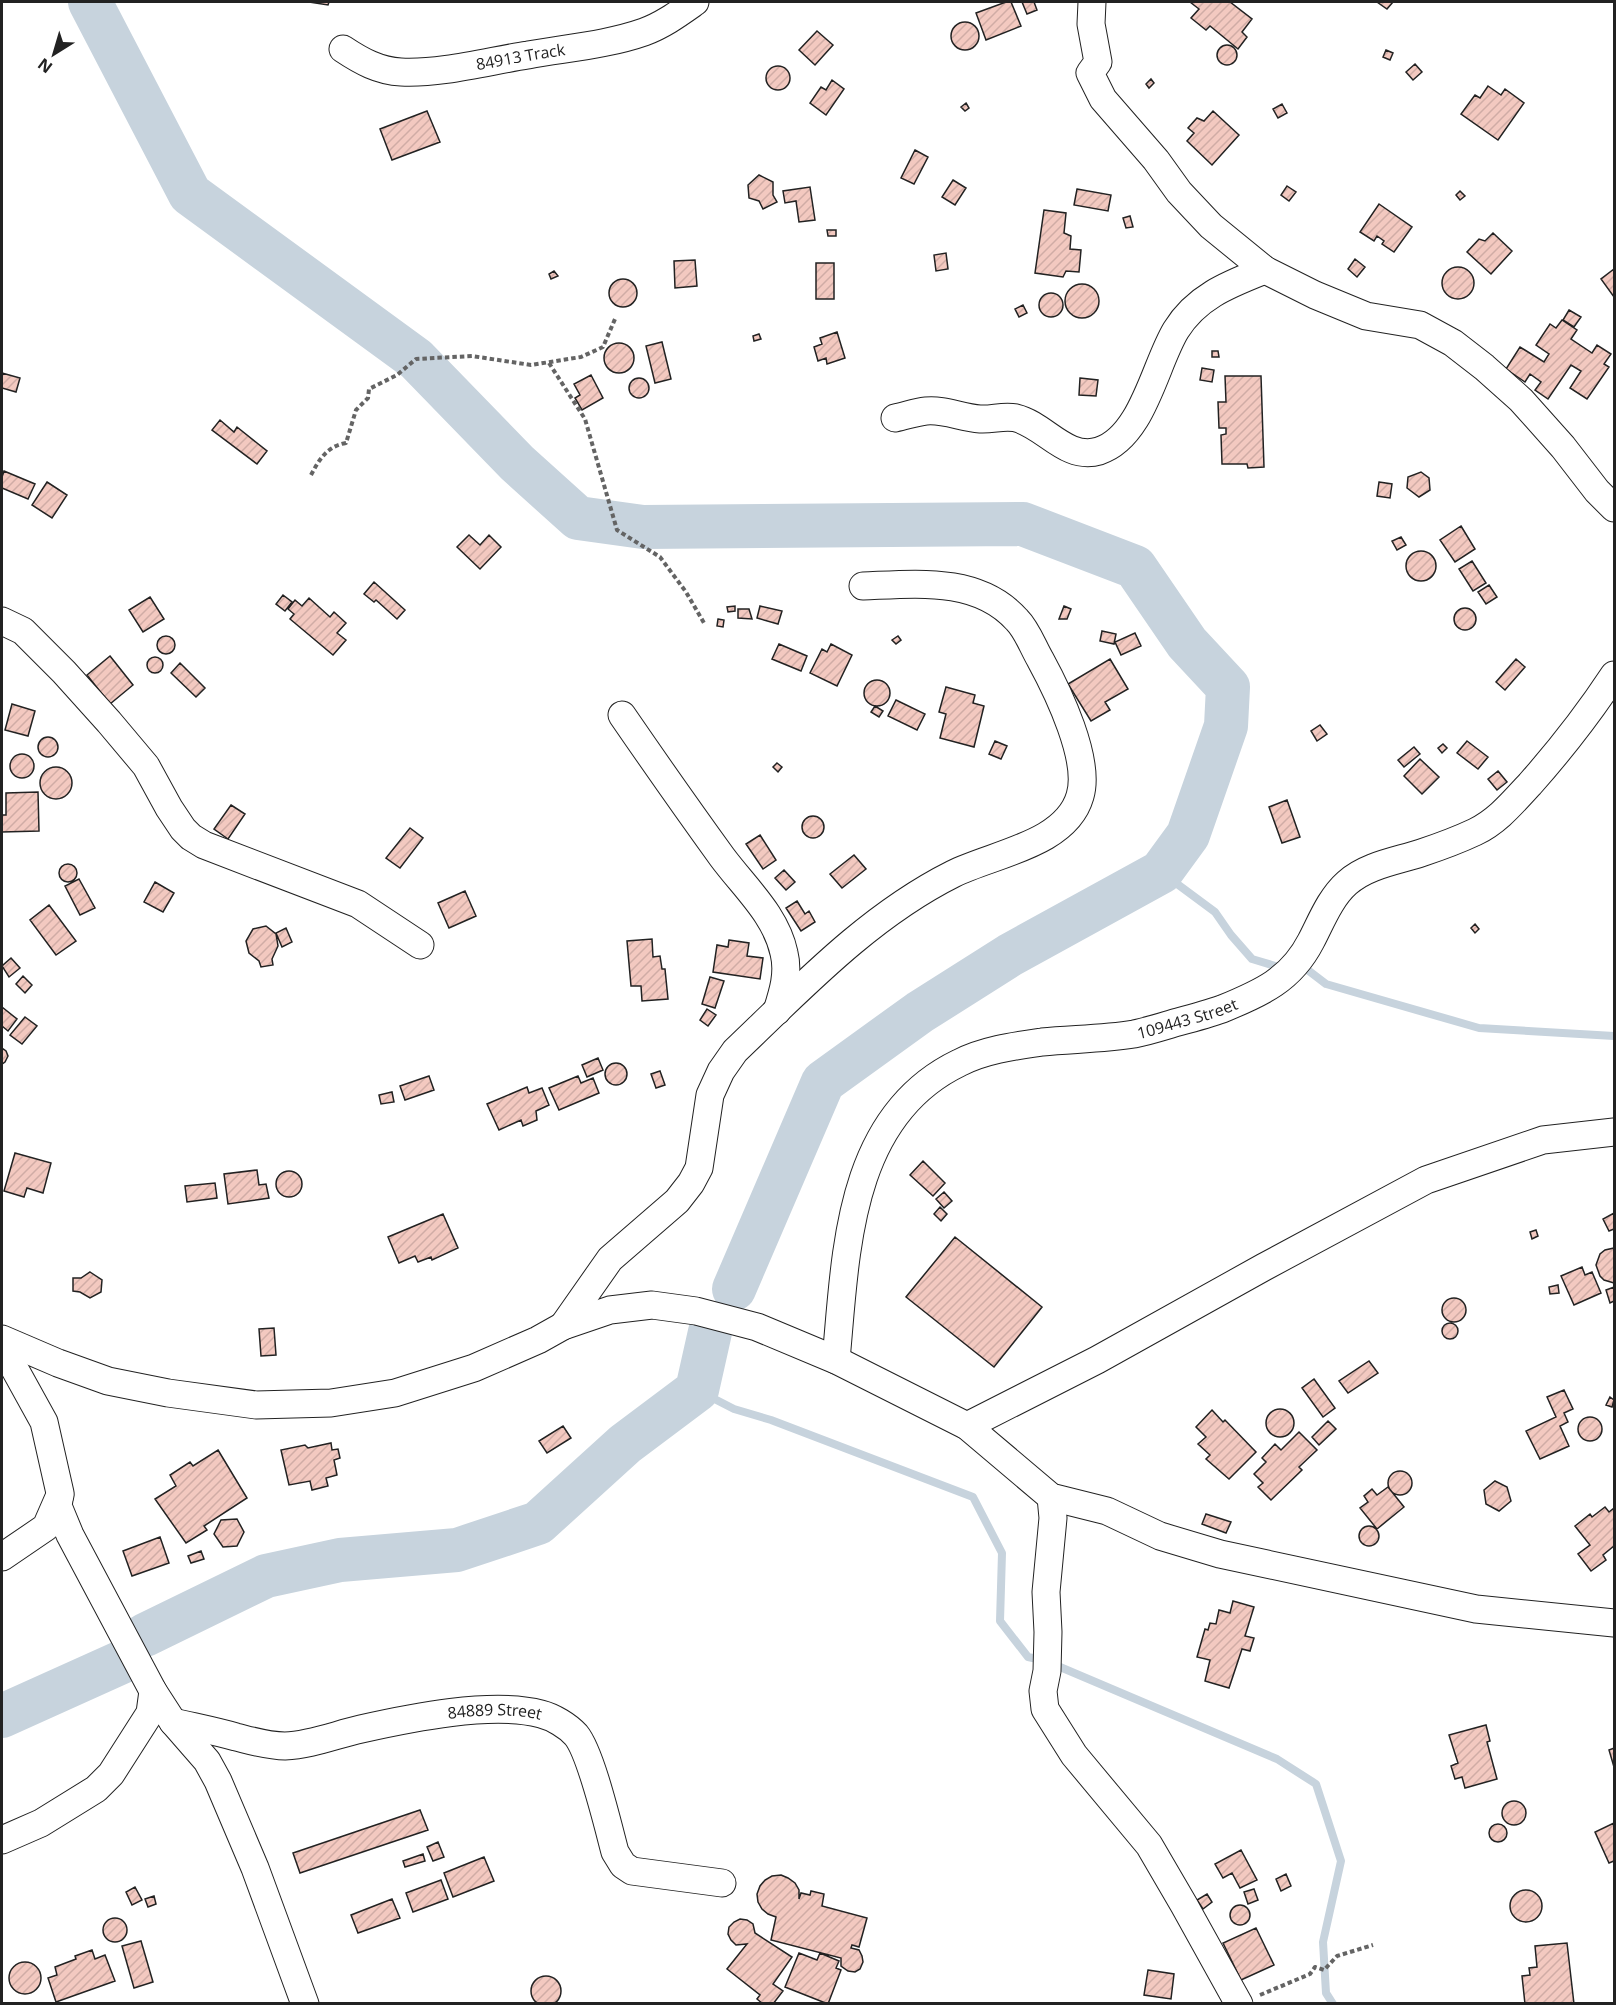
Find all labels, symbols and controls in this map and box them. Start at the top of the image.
north arrow [24,24,84,84]
street label: 84913 Track [474,38,567,75]
text: N [33,53,57,79]
street label: 109443 Street [1135,993,1241,1044]
street label: 84889 Street [446,1698,545,1725]

